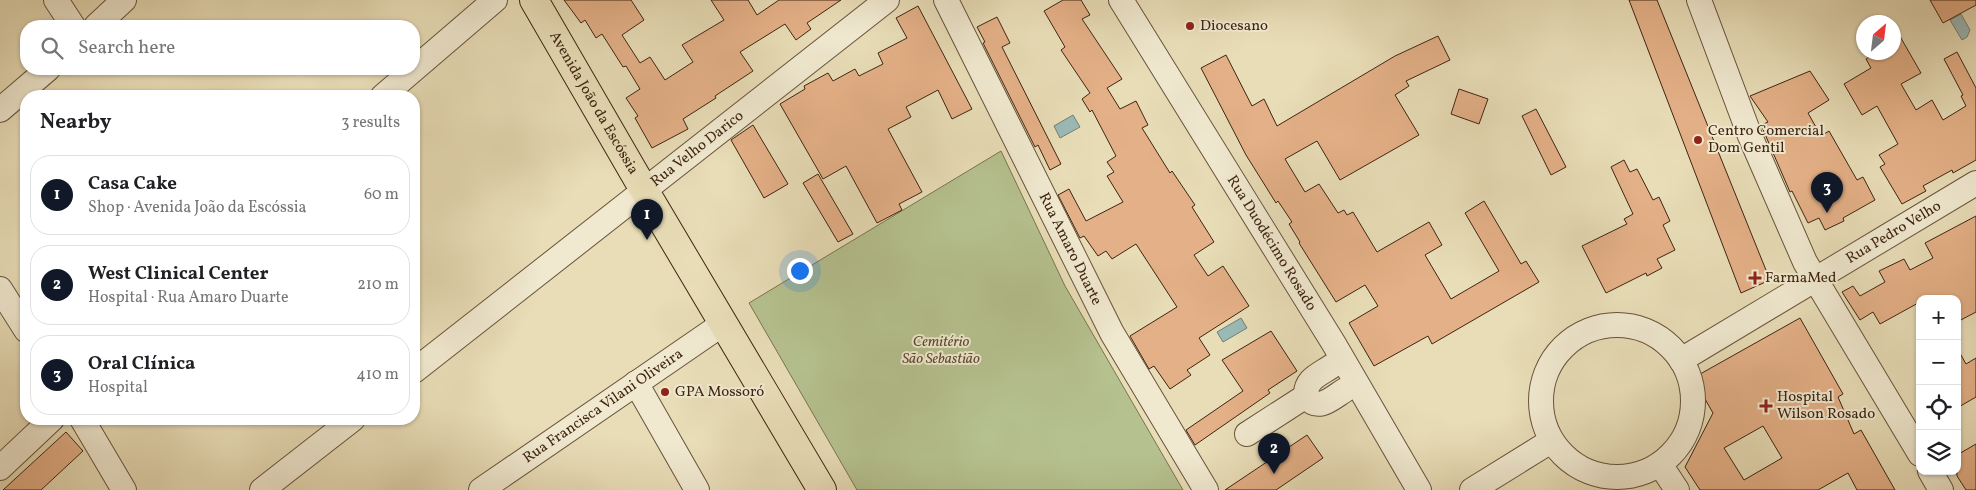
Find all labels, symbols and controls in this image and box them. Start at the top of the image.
north arrow [1856,15,1901,60]
place label: Diocesano [1200,16,1268,37]
search box [20,20,420,75]
marker: Diocesano [1184,20,1196,32]
street label: Avenida João da Escóssia [544,27,643,178]
icon: search [38,34,66,62]
text: Search here [78,35,175,61]
street label: Rua Velho Darico [646,106,748,192]
text: Nearby [40,108,111,137]
text: 3 results [341,112,400,134]
place label: Centro Comercial Dom Gentil [1708,121,1824,159]
marker: Centro Comercial Dom Gentil [1692,134,1704,146]
text: Casa Cake [88,171,177,197]
street label: Rua Duodécimo Rosado [1222,171,1322,315]
pin: 3 [1811,172,1843,213]
text: 1 [54,184,60,206]
text: 60 m [364,184,399,206]
street label: Rua Amaro Duarte [1033,189,1107,309]
street label: Rua Pedro Velho [1842,196,1945,269]
text: Shop · Avenida João da Escóssia [88,197,307,219]
pin: 1 [631,199,663,240]
your location [787,258,813,284]
text: West Clinical Center [88,261,269,287]
place label: FarmaMed [1765,268,1836,289]
marker: FarmaMed [1749,272,1761,284]
text: 2 [53,274,61,296]
text: 210 m [357,274,399,296]
text: Hospital · Rua Amaro Duarte [88,287,289,309]
map controls [1916,295,1961,475]
button: + [1916,295,1961,340]
park label: Cemitério São Sebastião [902,332,980,370]
button: − [1916,340,1961,385]
street label: Rua Francisca Vilani Oliveira [519,344,687,469]
text: Oral Clínica [88,351,195,377]
text: 3 [53,364,61,386]
text: 410 m [356,364,399,386]
text: Hospital [88,377,148,399]
place label: GPA Mossoró [675,382,764,403]
button: locate [1916,385,1961,430]
marker: GPA Mossoró [659,386,671,398]
place label: Hospital Wilson Rosado [1777,387,1875,425]
marker: Hospital Wilson Rosado [1759,399,1773,413]
button: layers [1916,430,1961,475]
pin: 2 [1258,433,1290,474]

